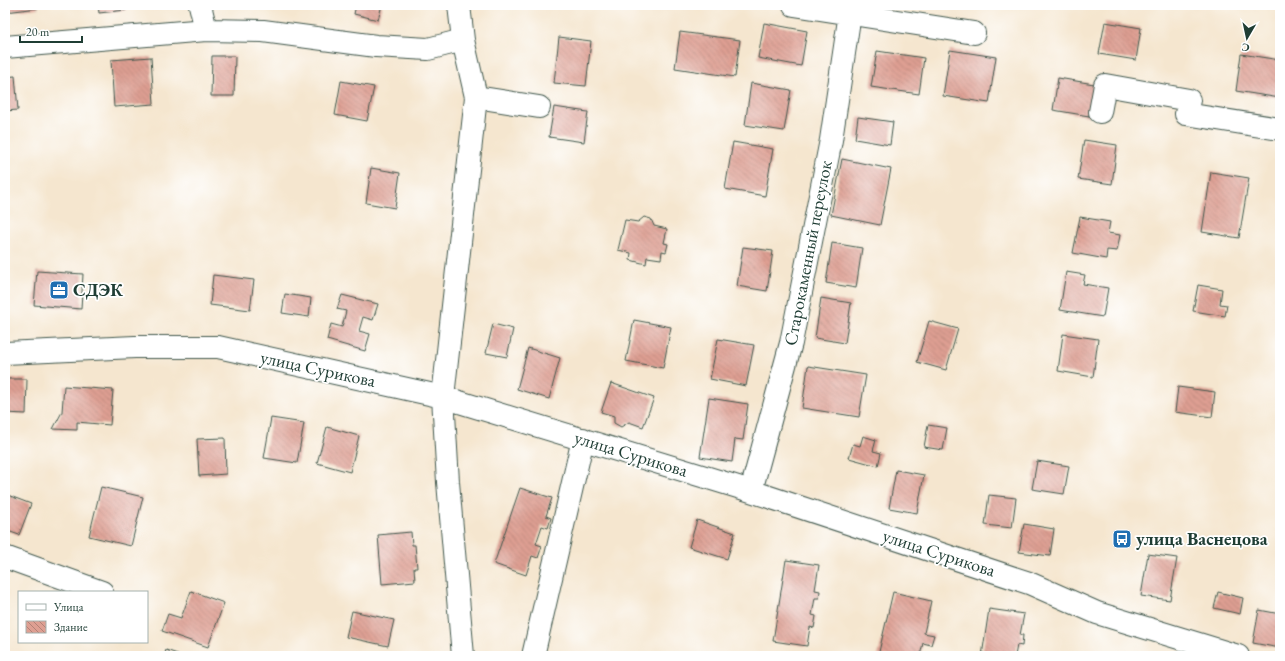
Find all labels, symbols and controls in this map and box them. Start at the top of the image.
scale bar [20,18,82,44]
north arrow [1227,18,1267,58]
text: 20 m [26,24,50,40]
text: С [1240,40,1250,55]
street label: Старокаменный переулок [778,158,837,348]
place label: СДЭК [73,278,123,301]
office icon: СДЭК [48,279,70,301]
street label: улица Сурикова [258,345,379,392]
street label: улица Сурикова [572,425,691,482]
street label: улица Сурикова [880,523,999,582]
place label: улица Васнецова [1136,527,1268,550]
bus stop icon: улица Васнецова [1111,528,1133,550]
legend [18,591,148,643]
text: Улица [53,599,84,615]
text: Здание [54,619,88,635]

